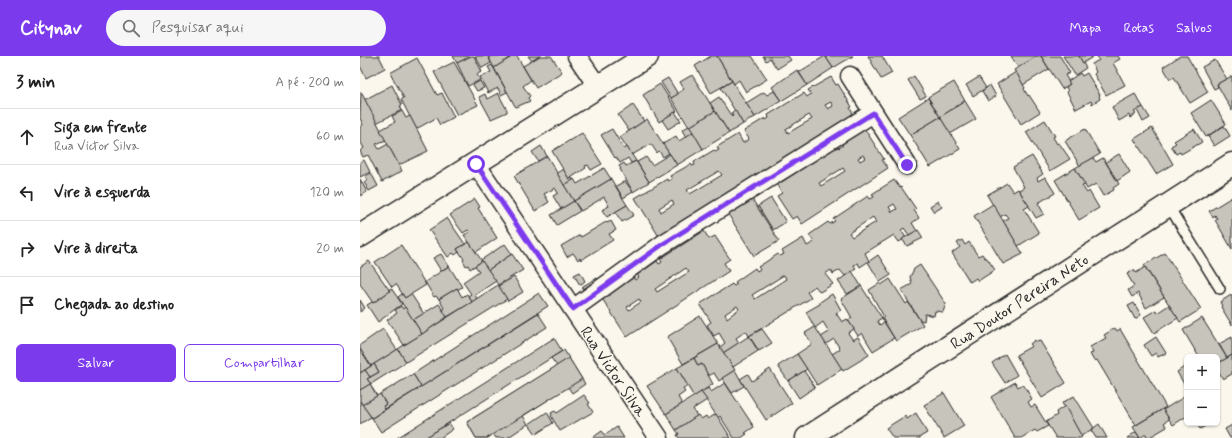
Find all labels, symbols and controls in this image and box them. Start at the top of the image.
search box [106,10,386,46]
text: Citynav [20,16,82,41]
icon: search [120,17,142,39]
text: Pesquisar aqui [152,18,244,38]
text: Mapa [1070,19,1101,37]
text: Rotas [1123,19,1154,37]
text: Salvos [1176,19,1212,37]
text: 3 min [16,71,55,93]
text: A pé · 200 m [275,74,344,91]
text: Siga em frente [54,118,147,138]
icon: ahead [16,126,38,148]
text: 60 m [316,128,344,145]
text: Rua Victor Silva [54,138,139,155]
route start [467,155,485,173]
route end [898,156,916,174]
icon: left [16,182,38,204]
text: Vire à esquerda [54,183,150,203]
text: 120 m [310,184,344,201]
icon: right [16,238,38,260]
text: Vire à direita [54,239,138,259]
text: 20 m [316,240,344,257]
street label: Rua Doutor Pereira Neto [947,250,1093,355]
icon: arrive [16,294,38,316]
text: Chegada ao destino [54,295,174,315]
street label: Rua Victor Silva [575,323,651,421]
button: Salvar [16,344,176,382]
button: Compartilhar [184,344,344,382]
map controls [1184,354,1220,426]
button: + [1184,354,1220,390]
button: − [1184,390,1220,426]

